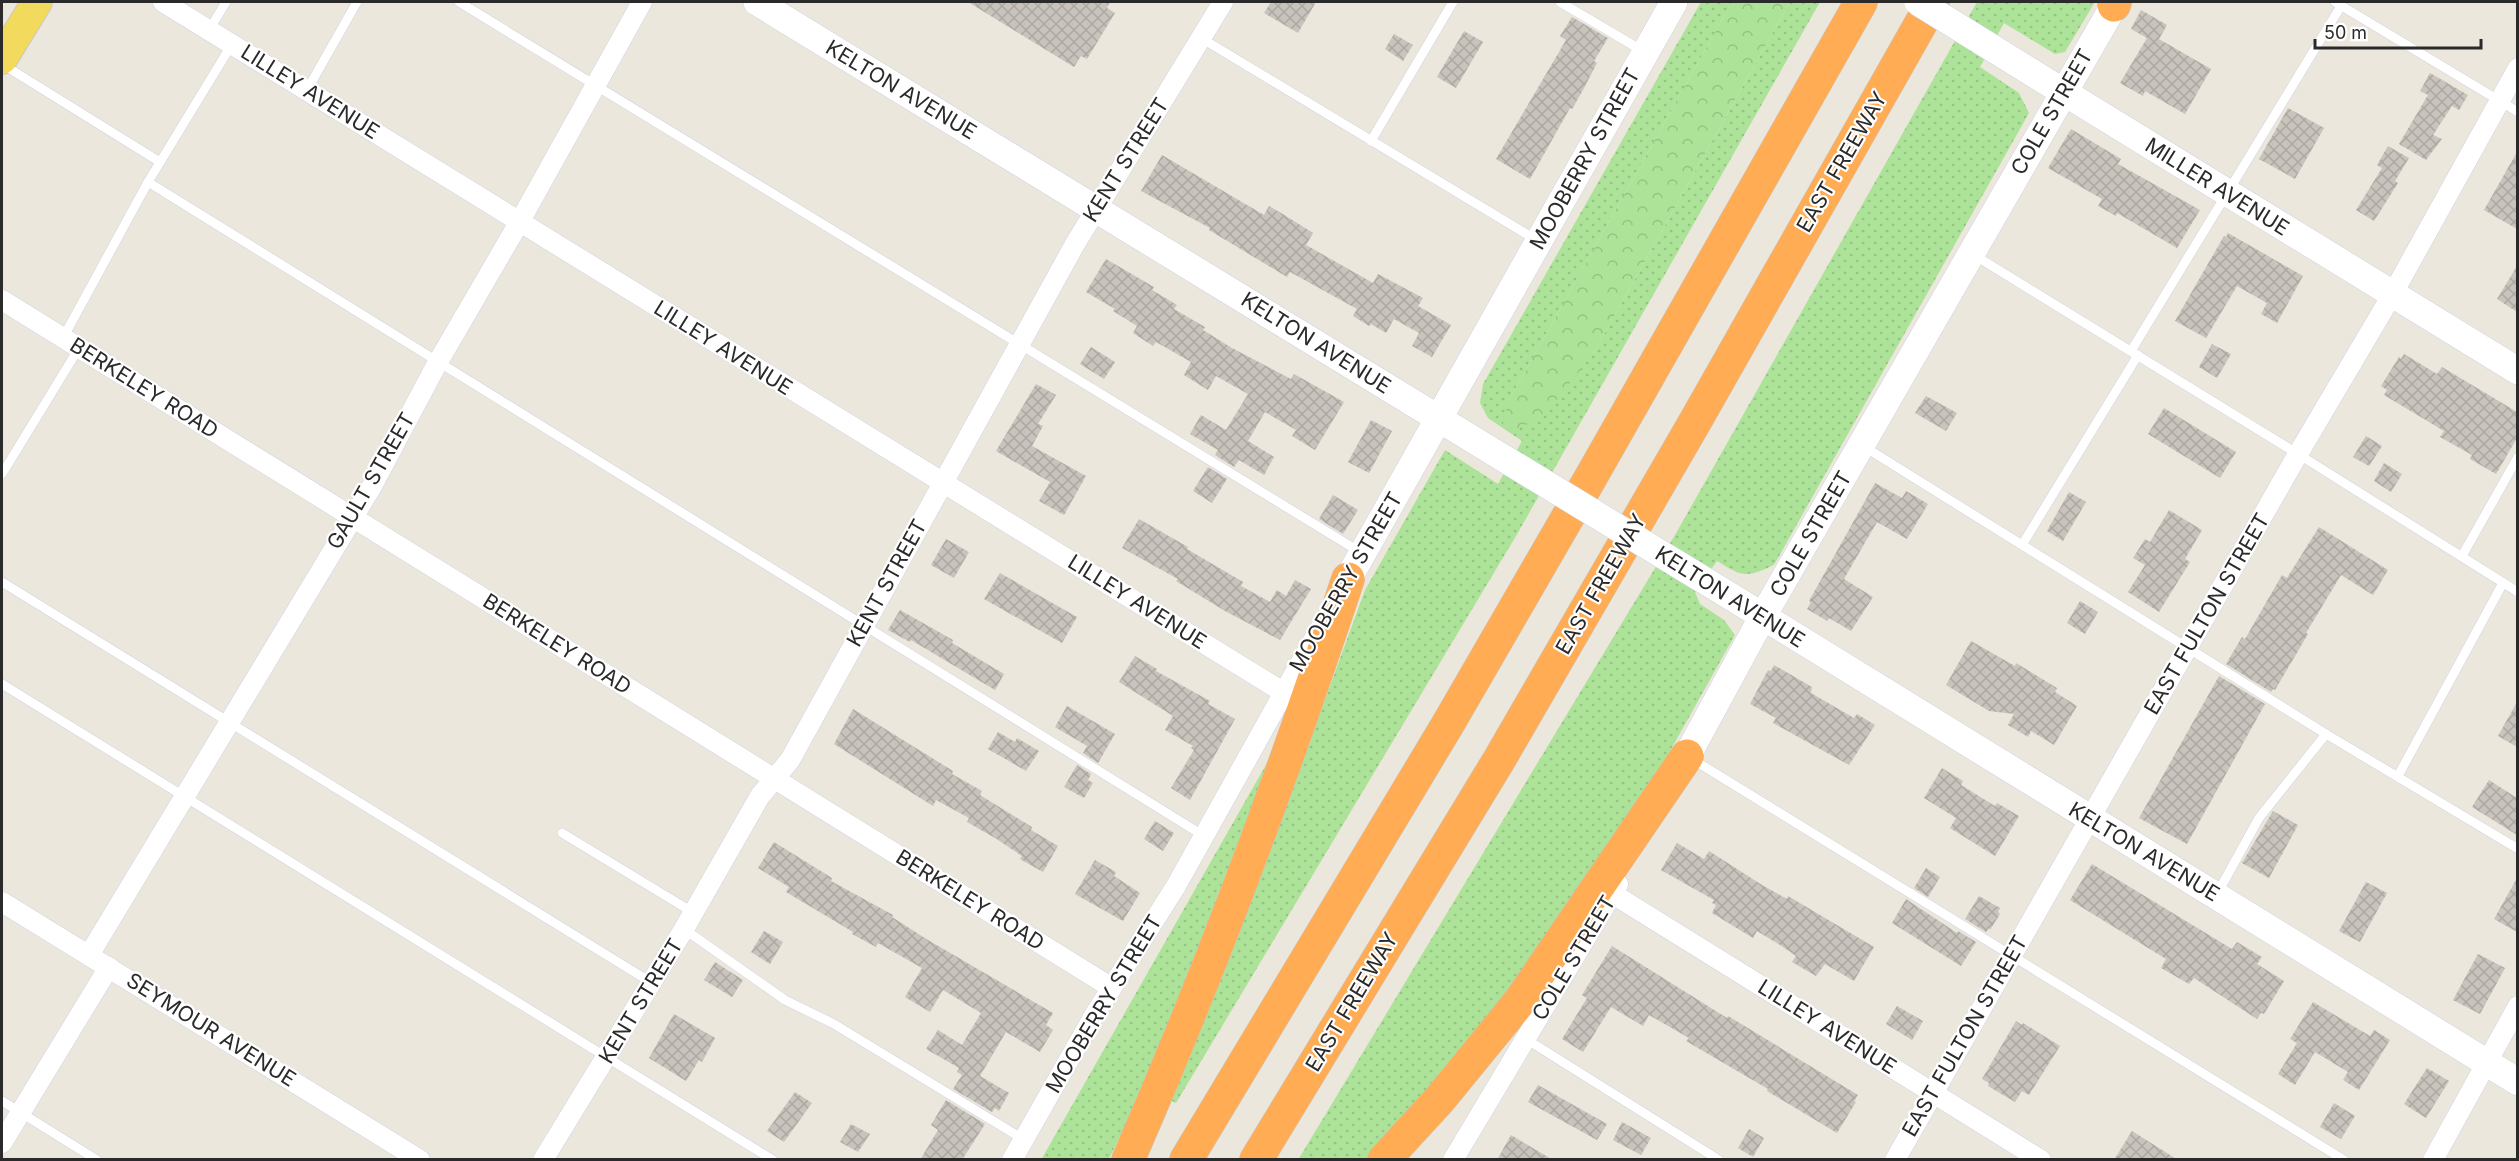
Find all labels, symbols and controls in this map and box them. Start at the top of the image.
scale bar [2315,12,2482,50]
text: 50 m [2324,22,2367,43]
street label: KELTON AVENUE [821,35,981,144]
street label: LILLEY AVENUE [237,39,384,144]
street label: COLE STREET [2005,44,2098,179]
street label: MOOBERRY STREET [1524,64,1645,254]
street label: EAST FREEWAY [1791,87,1892,236]
street label: KENT STREET [1078,93,1174,226]
street label: MILLER AVENUE [2141,132,2294,241]
street label: KELTON AVENUE [1237,287,1396,399]
street label: LILLEY AVENUE [650,295,797,400]
street label: BERKELEY ROAD [66,332,223,443]
street label: GAULT STREET [321,408,420,553]
street label: COLE STREET [1764,466,1857,601]
street label: MOOBERRY STREET [1284,487,1407,676]
street label: EAST FREEWAY [1550,509,1651,658]
street label: EAST FULTON STREET [2139,509,2274,719]
street label: KENT STREET [841,515,932,651]
street label: KELTON AVENUE [1651,541,1810,653]
street label: LILLEY AVENUE [1064,549,1211,654]
street label: BERKELEY ROAD [479,588,636,699]
street label: KELTON AVENUE [2064,797,2224,906]
street label: BERKELEY ROAD [892,844,1049,955]
street label: COLE STREET [1527,891,1621,1025]
street label: MOOBERRY STREET [1040,910,1167,1097]
street label: EAST FREEWAY [1300,928,1403,1076]
street label: EAST FULTON STREET [1897,931,2032,1141]
street label: KENT STREET [593,934,688,1068]
street label: SEYMOUR AVENUE [122,967,300,1092]
street label: LILLEY AVENUE [1754,974,1901,1079]

